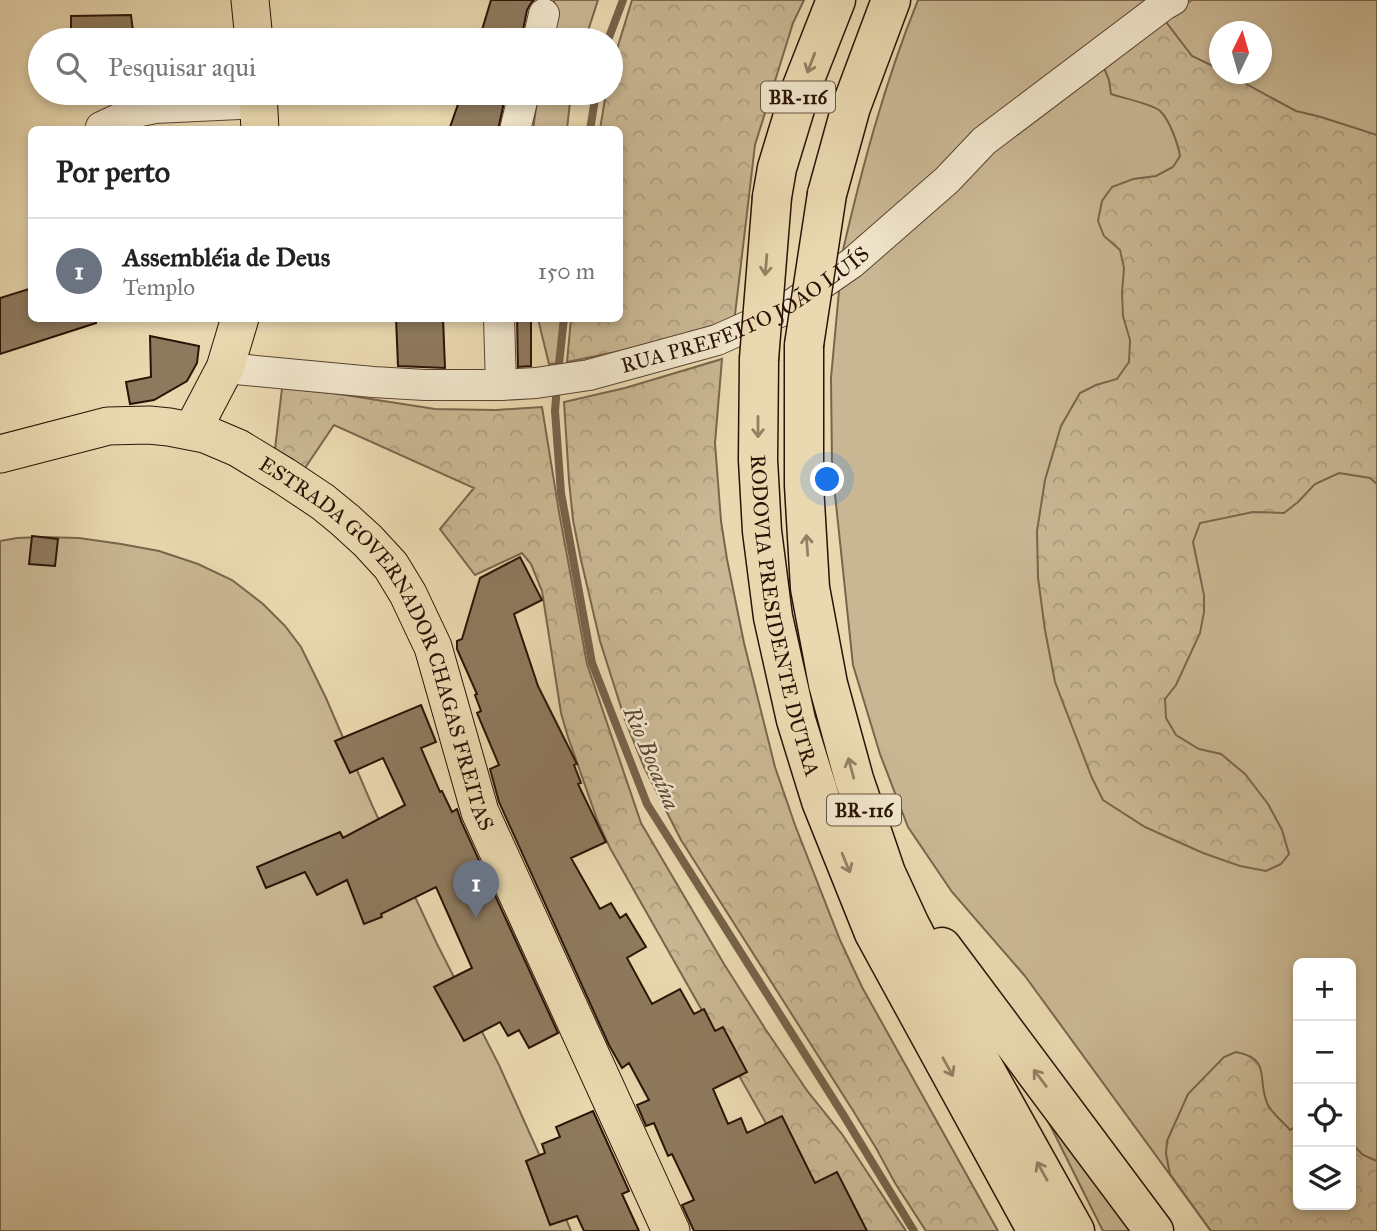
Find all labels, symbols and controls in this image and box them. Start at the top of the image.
north arrow [1209,21,1272,84]
search box [28,28,623,105]
icon: search [52,48,90,86]
text: Pesquisar aqui [108,51,256,83]
one-way arrow [803,52,816,74]
road number: BR-116 [761,82,835,113]
text: Por perto [56,154,170,190]
text: Assembléia de Deus [123,241,330,273]
street label: RUA PREFEITO JOÃO LUÍS [618,241,875,379]
one-way arrow [759,254,772,276]
text: 1 [74,257,84,285]
text: 150 m [538,257,595,285]
text: Templo [123,273,195,301]
one-way arrow [751,416,765,439]
street label: ESTRADA GOVERNADOR CHAGAS FREITAS [254,451,500,835]
street label: RODOVIA PRESIDENTE DUTRA [745,454,826,779]
your location [810,462,844,496]
one-way arrow [801,534,814,557]
water label: Rio Bocaína [617,701,686,814]
one-way arrow [844,757,857,779]
road number: BR-116 [827,794,901,825]
one-way arrow [841,852,854,874]
pin: 1 [453,860,499,918]
map controls [1293,958,1356,1210]
button: + [1293,958,1356,1021]
button: − [1293,1021,1356,1084]
one-way arrow [941,1056,955,1076]
one-way arrow [1033,1069,1048,1088]
button: locate [1293,1084,1356,1147]
button: layers [1293,1147,1356,1210]
one-way arrow [1035,1162,1049,1182]

